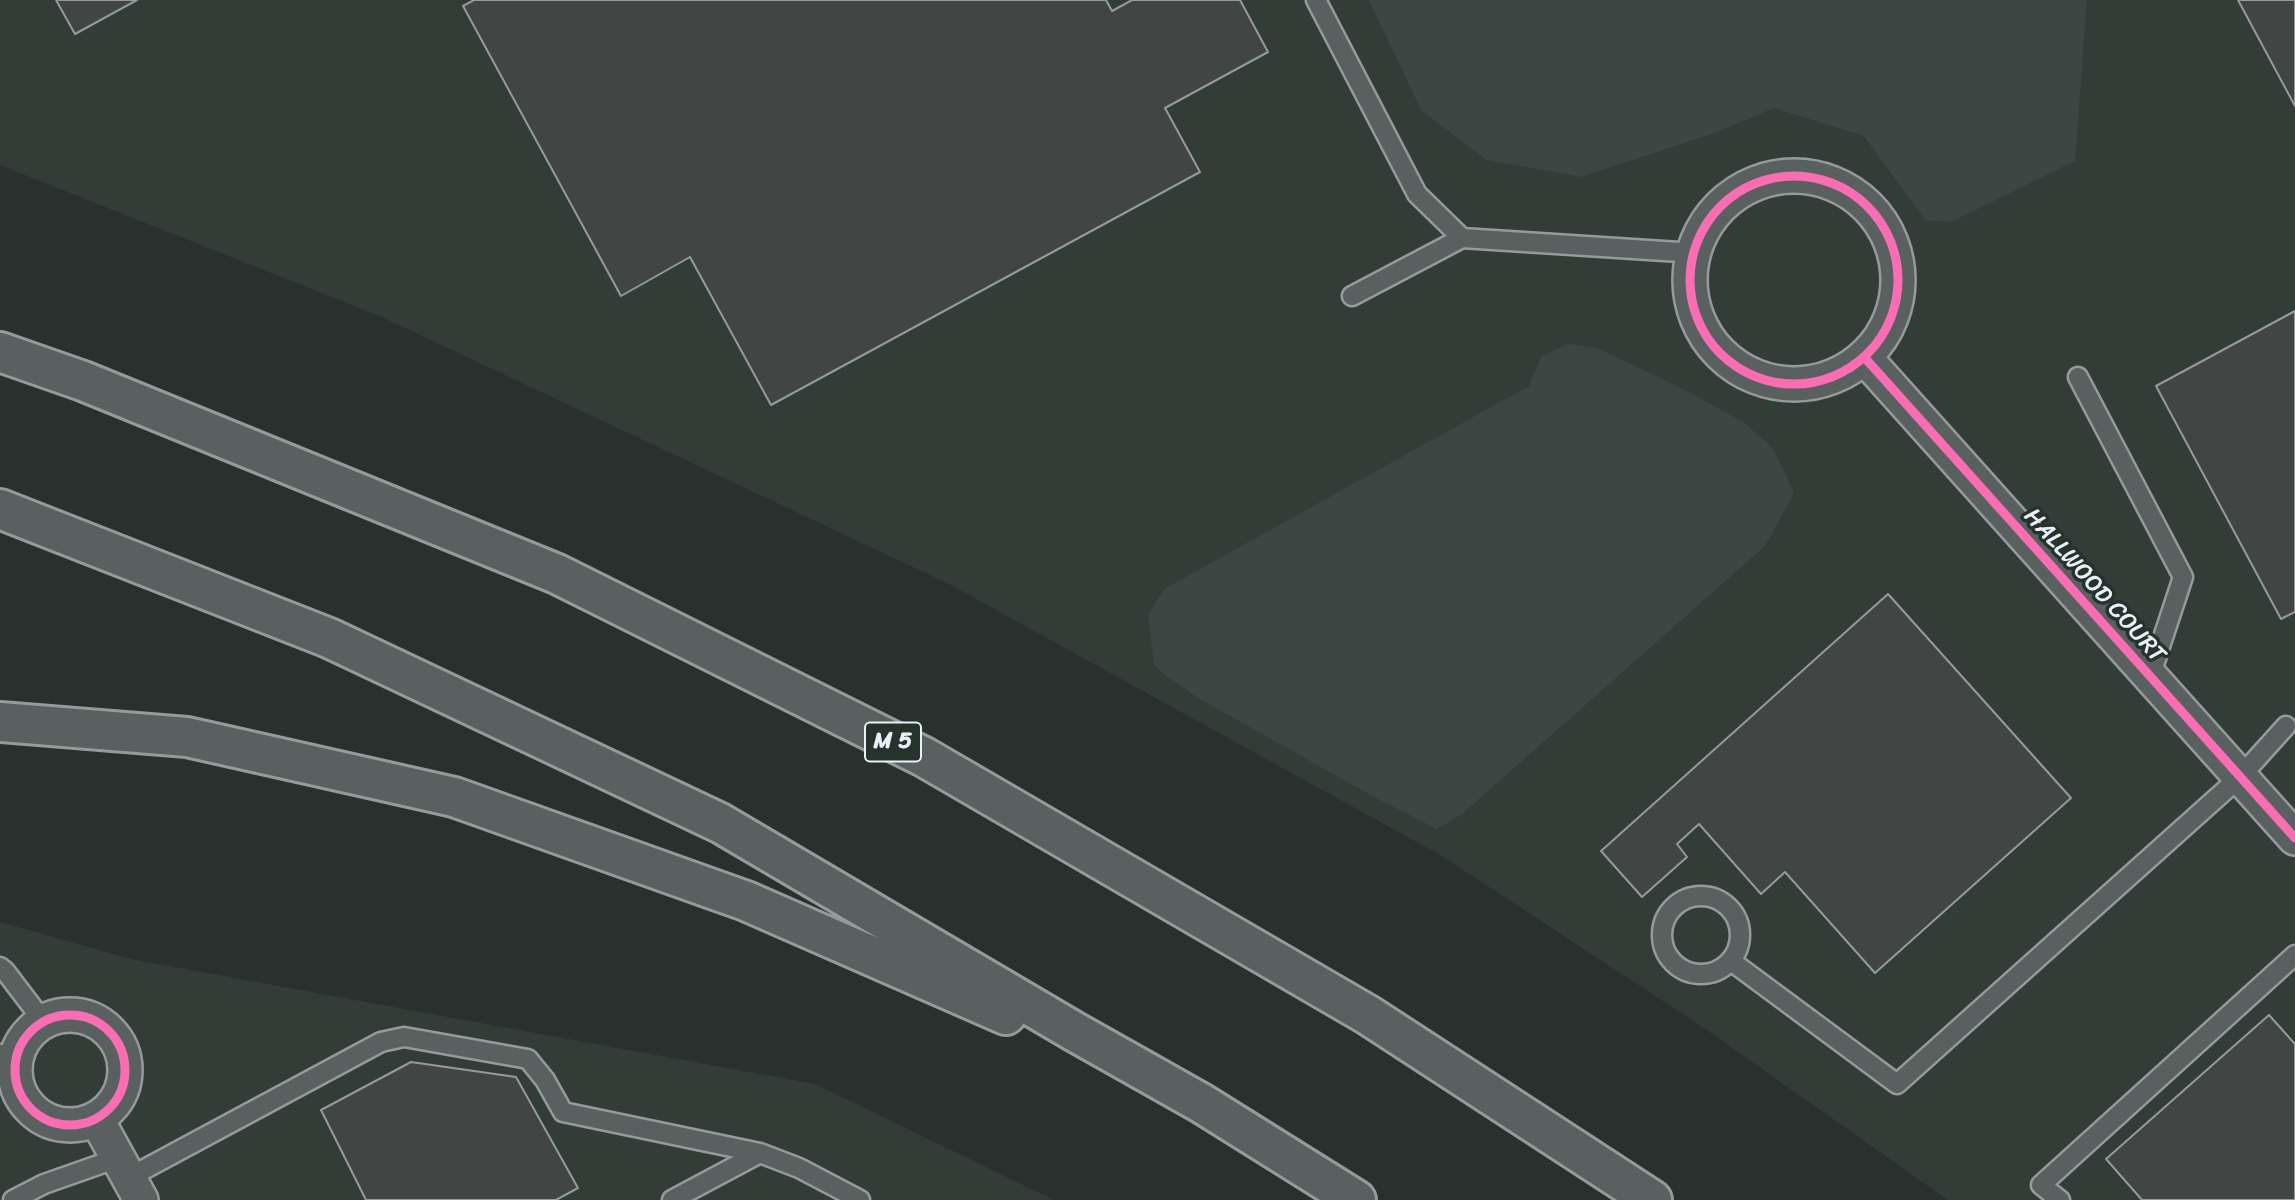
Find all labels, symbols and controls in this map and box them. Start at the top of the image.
street label: HALLWOOD COURT [2017,503,2171,669]
road number: M 5 [865,722,921,762]

